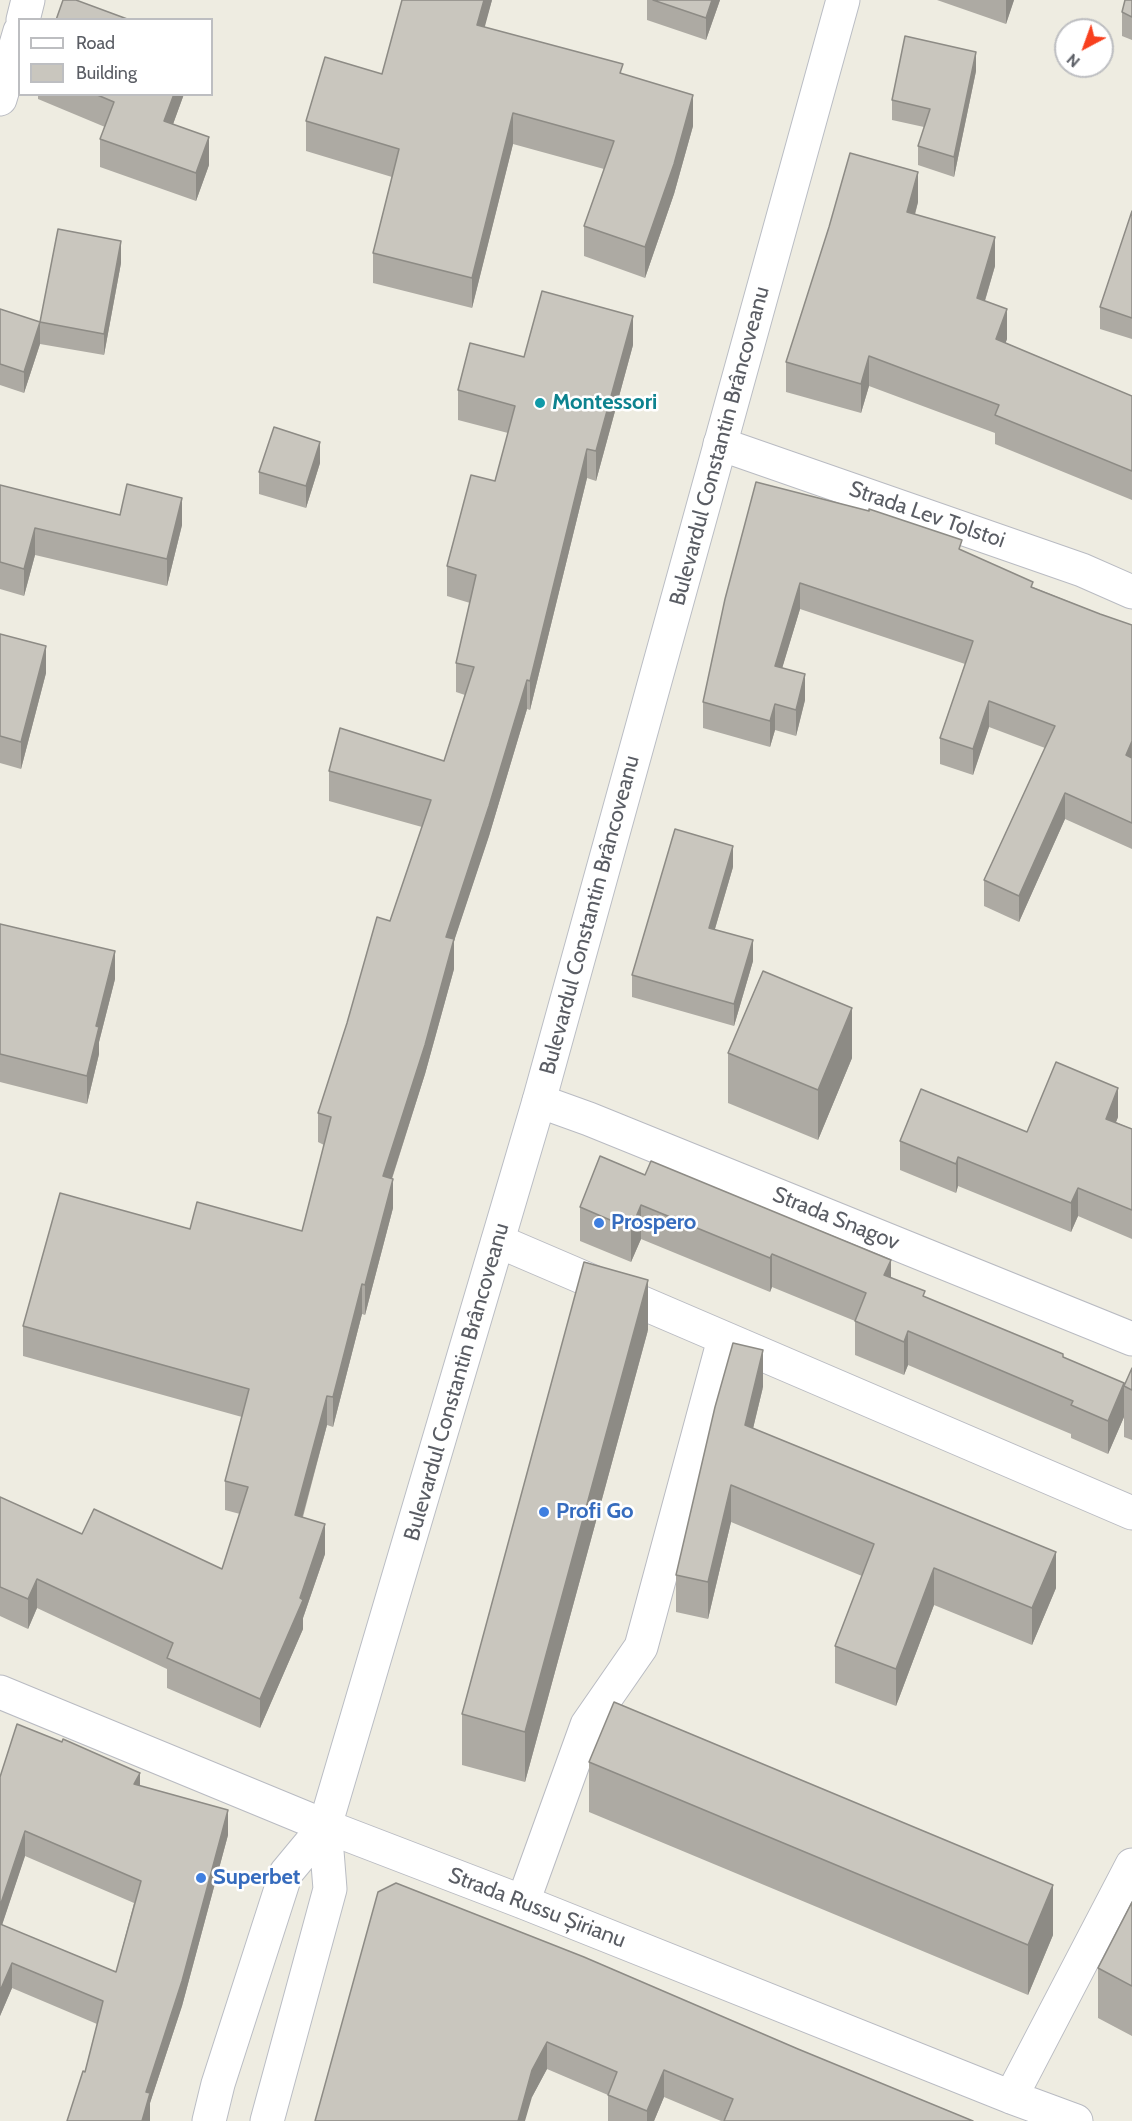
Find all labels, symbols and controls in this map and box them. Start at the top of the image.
legend [18,18,213,96]
north arrow [1054,18,1114,78]
text: Road [76,32,115,54]
text: N [1063,50,1084,71]
text: Building [76,62,137,84]
street label: Bulevardul Constantin Brâncoveanu [665,283,775,609]
place label: Montessori [552,390,657,416]
marker: Montessori [533,396,547,410]
street label: Strada Lev Tolstoi [846,476,1008,554]
street label: Bulevardul Constantin Brâncoveanu [535,752,645,1078]
street label: Strada Snagov [769,1182,903,1256]
place label: Prospero [611,1210,696,1236]
marker: Prospero [592,1216,606,1230]
street label: Bulevardul Constantin Brâncoveanu [399,1220,515,1544]
place label: Profi Go [556,1499,633,1525]
marker: Profi Go [537,1505,551,1519]
street label: Strada Russu Șirianu [445,1862,629,1954]
place label: Superbet [213,1865,300,1891]
marker: Superbet [194,1871,208,1885]

